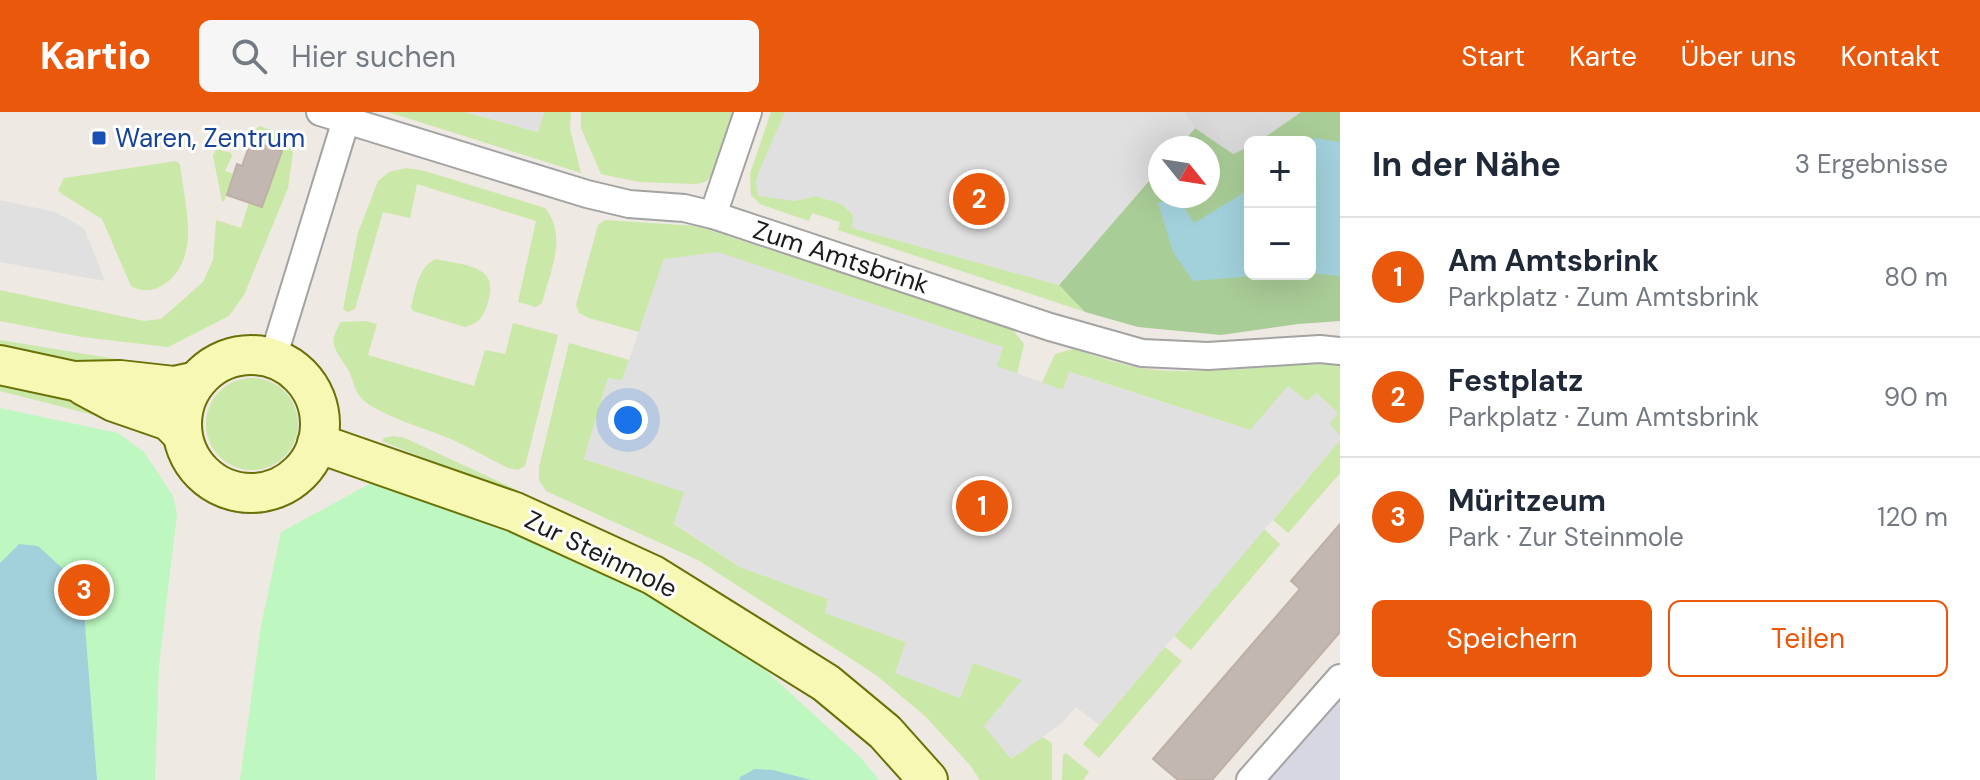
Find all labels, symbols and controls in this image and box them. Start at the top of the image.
search box [199,20,759,92]
text: Kartio [40,31,151,81]
icon: search [227,34,271,78]
text: Hier suchen [291,37,456,76]
text: Start [1461,38,1525,75]
text: Karte [1569,38,1637,75]
text: Über uns [1681,38,1797,75]
text: Kontakt [1841,38,1940,75]
place label: Waren, Zentrum [115,121,305,155]
marker: Waren, Zentrum [90,129,108,147]
north arrow [1148,136,1220,208]
map controls [1244,136,1316,280]
button: + [1244,136,1316,208]
text: In der Nähe [1372,142,1561,187]
text: 3 Ergebnisse [1795,147,1948,181]
pin: 2 [953,169,1005,229]
button: − [1244,208,1316,280]
street label: Zum Amtsbrink [749,213,933,301]
text: Am Amtsbrink [1448,241,1659,280]
text: 1 [1393,260,1403,294]
text: 80 m [1884,260,1948,294]
text: Parkplatz · Zum Amtsbrink [1448,280,1759,314]
text: Festplatz [1448,361,1583,400]
text: 2 [1390,380,1406,414]
text: 90 m [1884,380,1948,414]
your location [608,400,648,440]
text: Parkplatz · Zum Amtsbrink [1448,400,1759,434]
pin: 1 [956,476,1008,536]
text: Müritzeum [1448,481,1606,520]
text: 3 [1390,500,1406,534]
text: 120 m [1877,500,1948,534]
street label: Zur Steinmole [519,502,683,606]
text: Park · Zur Steinmole [1448,520,1684,554]
pin: 3 [58,560,110,620]
button: Speichern [1372,600,1652,677]
button: Teilen [1668,600,1948,677]

